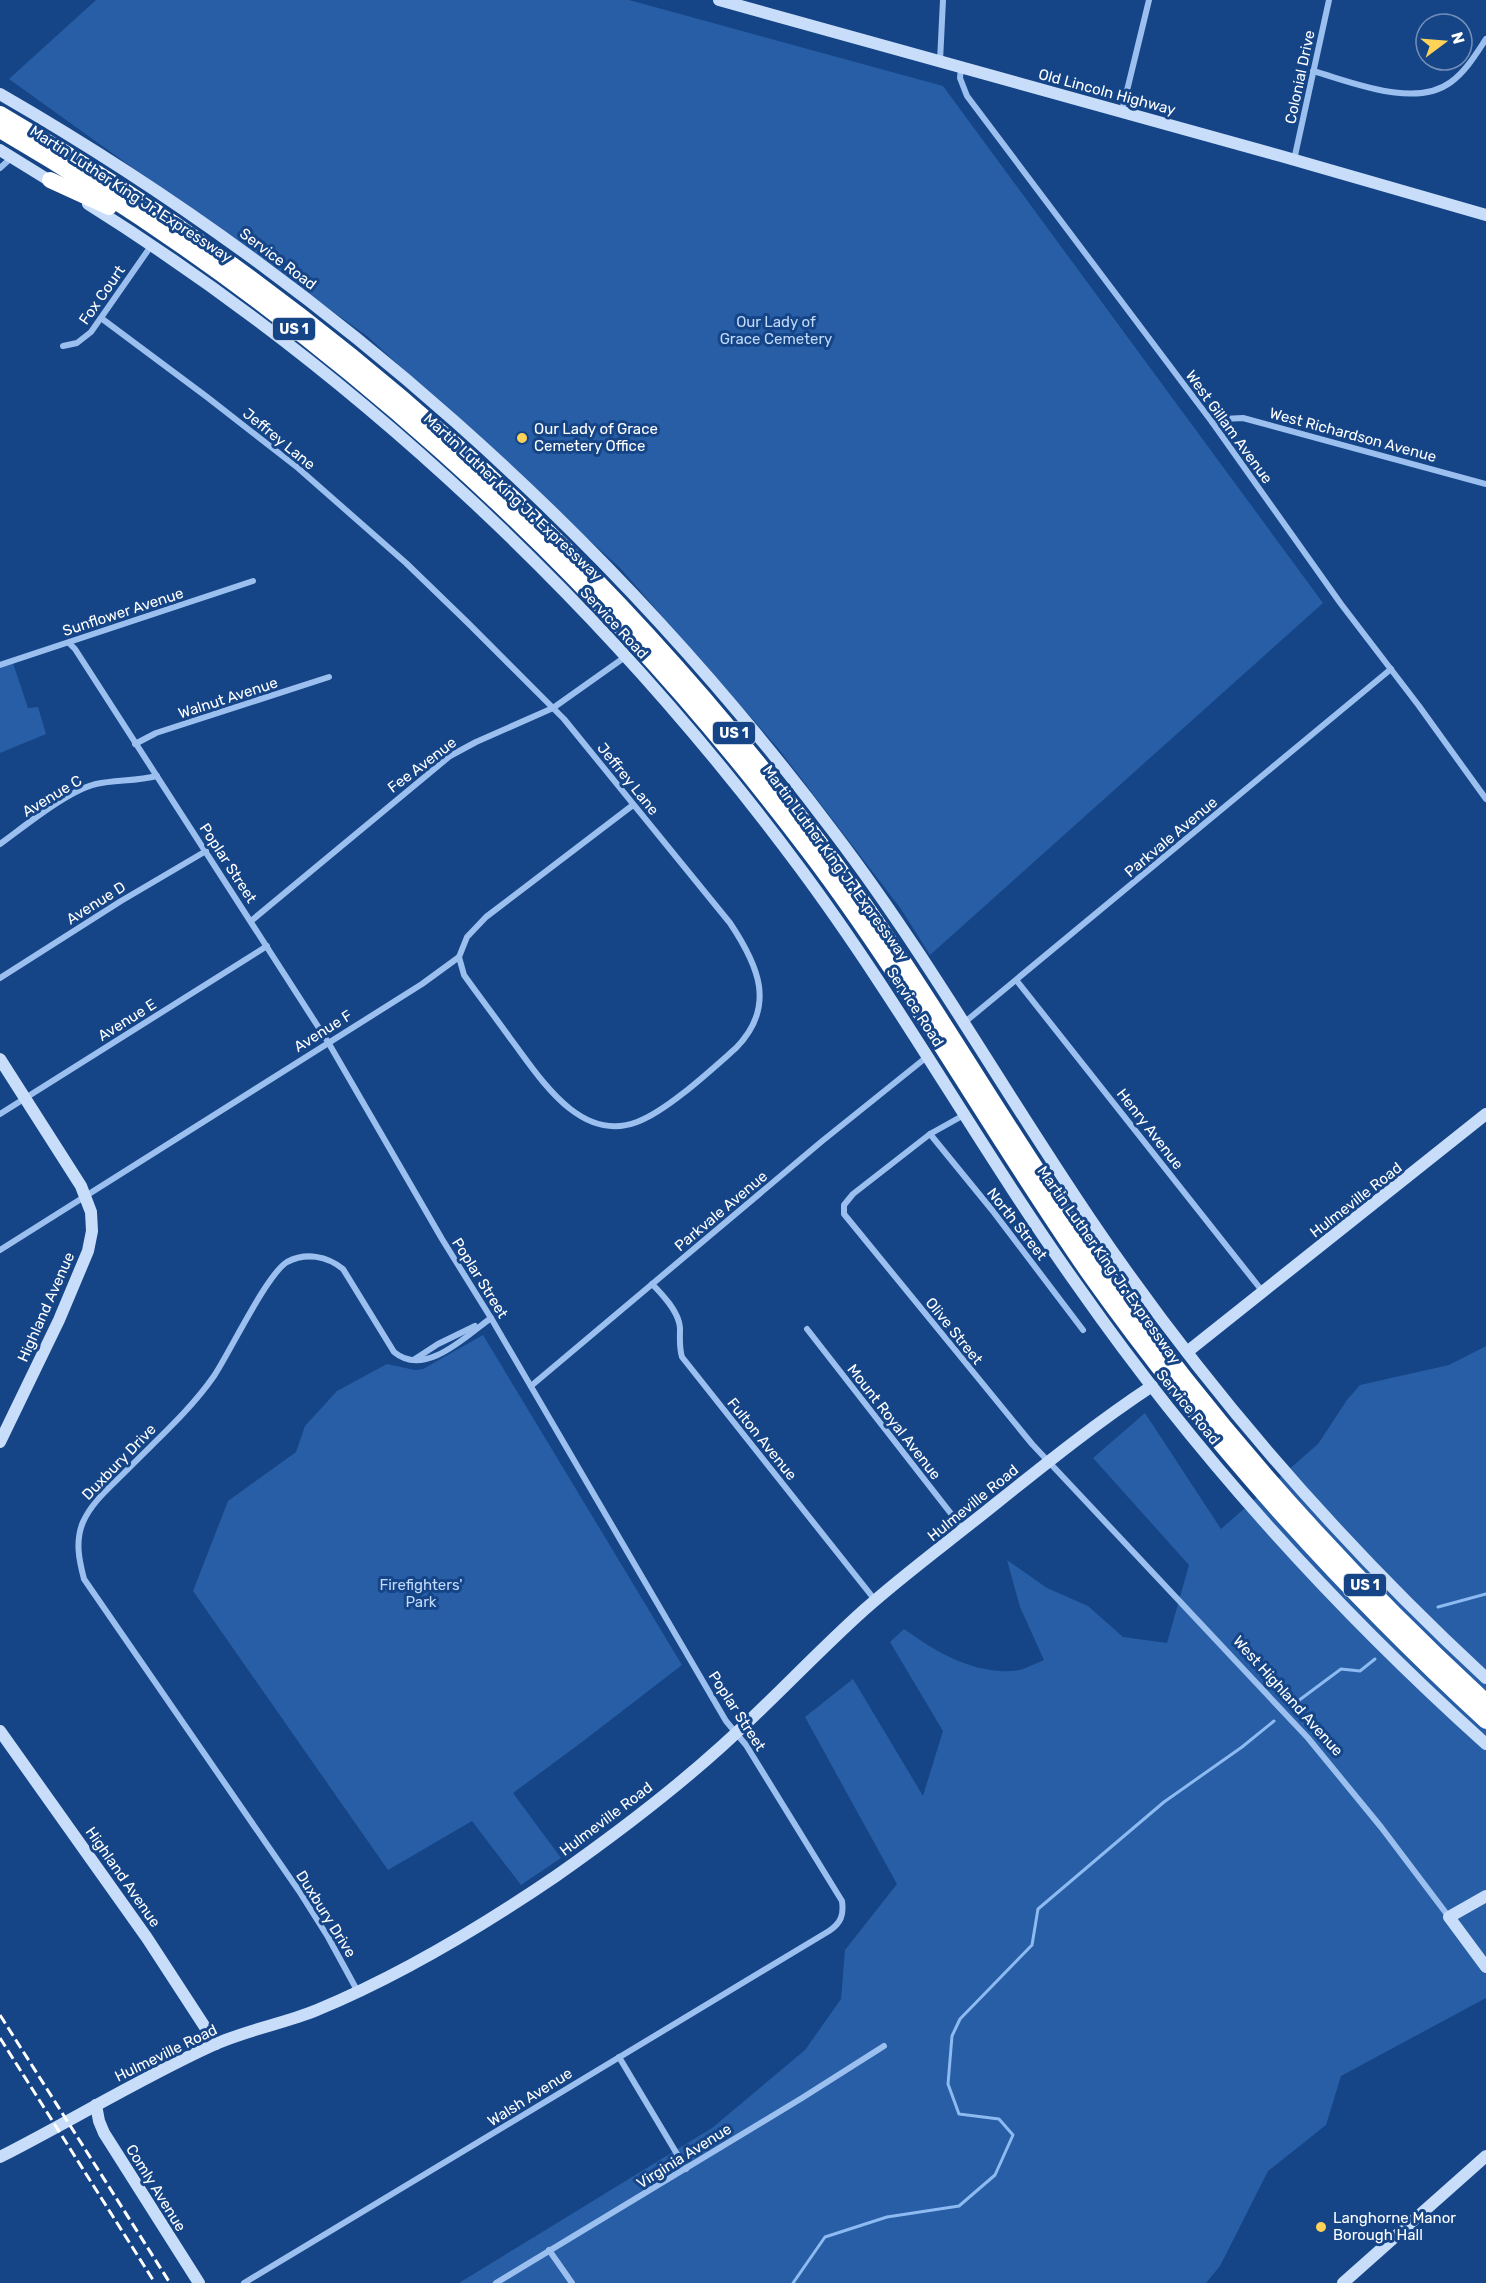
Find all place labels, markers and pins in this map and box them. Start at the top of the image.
place label: Our Lady of Grace Cemetery Office [534,420,658,455]
marker: Our Lady of Grace Cemetery Office [515,431,529,445]
place label: Langhorne Manor Borough Hall [1333,2209,1456,2244]
marker: Langhorne Manor Borough Hall [1314,2220,1328,2234]

